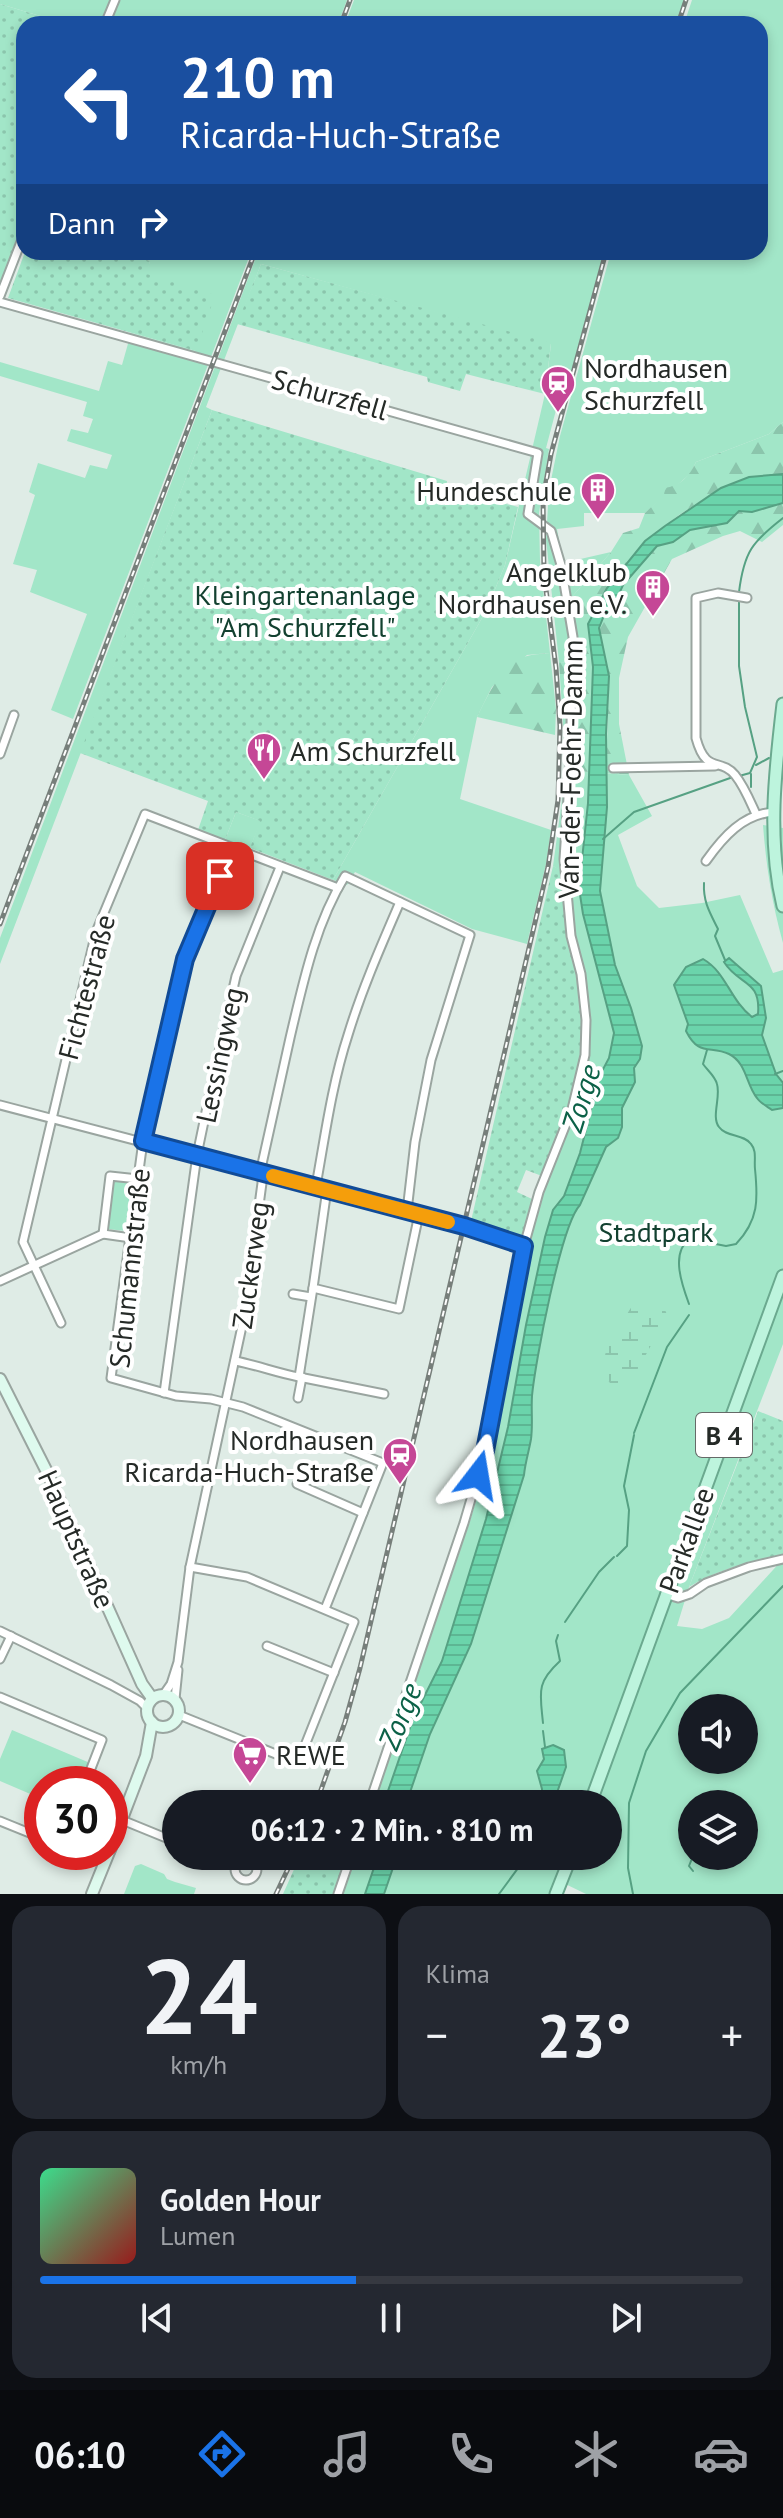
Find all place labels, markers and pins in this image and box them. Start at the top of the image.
place label: Nordhausen Schurzfell [584,349,728,418]
station icon: Nordhausen Schurzfell [539,364,577,414]
building icon: Hundeschule [579,471,617,521]
place label: Hundeschule [416,472,572,509]
place label: Angelklub Nordhausen e.V. [438,553,627,622]
building icon: Angelklub Nordhausen e.V. [634,568,672,618]
restaurant icon: Am Schurzfell [245,731,283,781]
place label: Am Schurzfell [290,732,456,769]
pin [186,842,254,910]
place label: Nordhausen Ricarda-Huch-Straße [124,1421,374,1490]
station icon: Nordhausen Ricarda-Huch-Straße [381,1436,419,1486]
supermarket icon: REWE [231,1735,269,1785]
place label: REWE [276,1736,346,1773]

